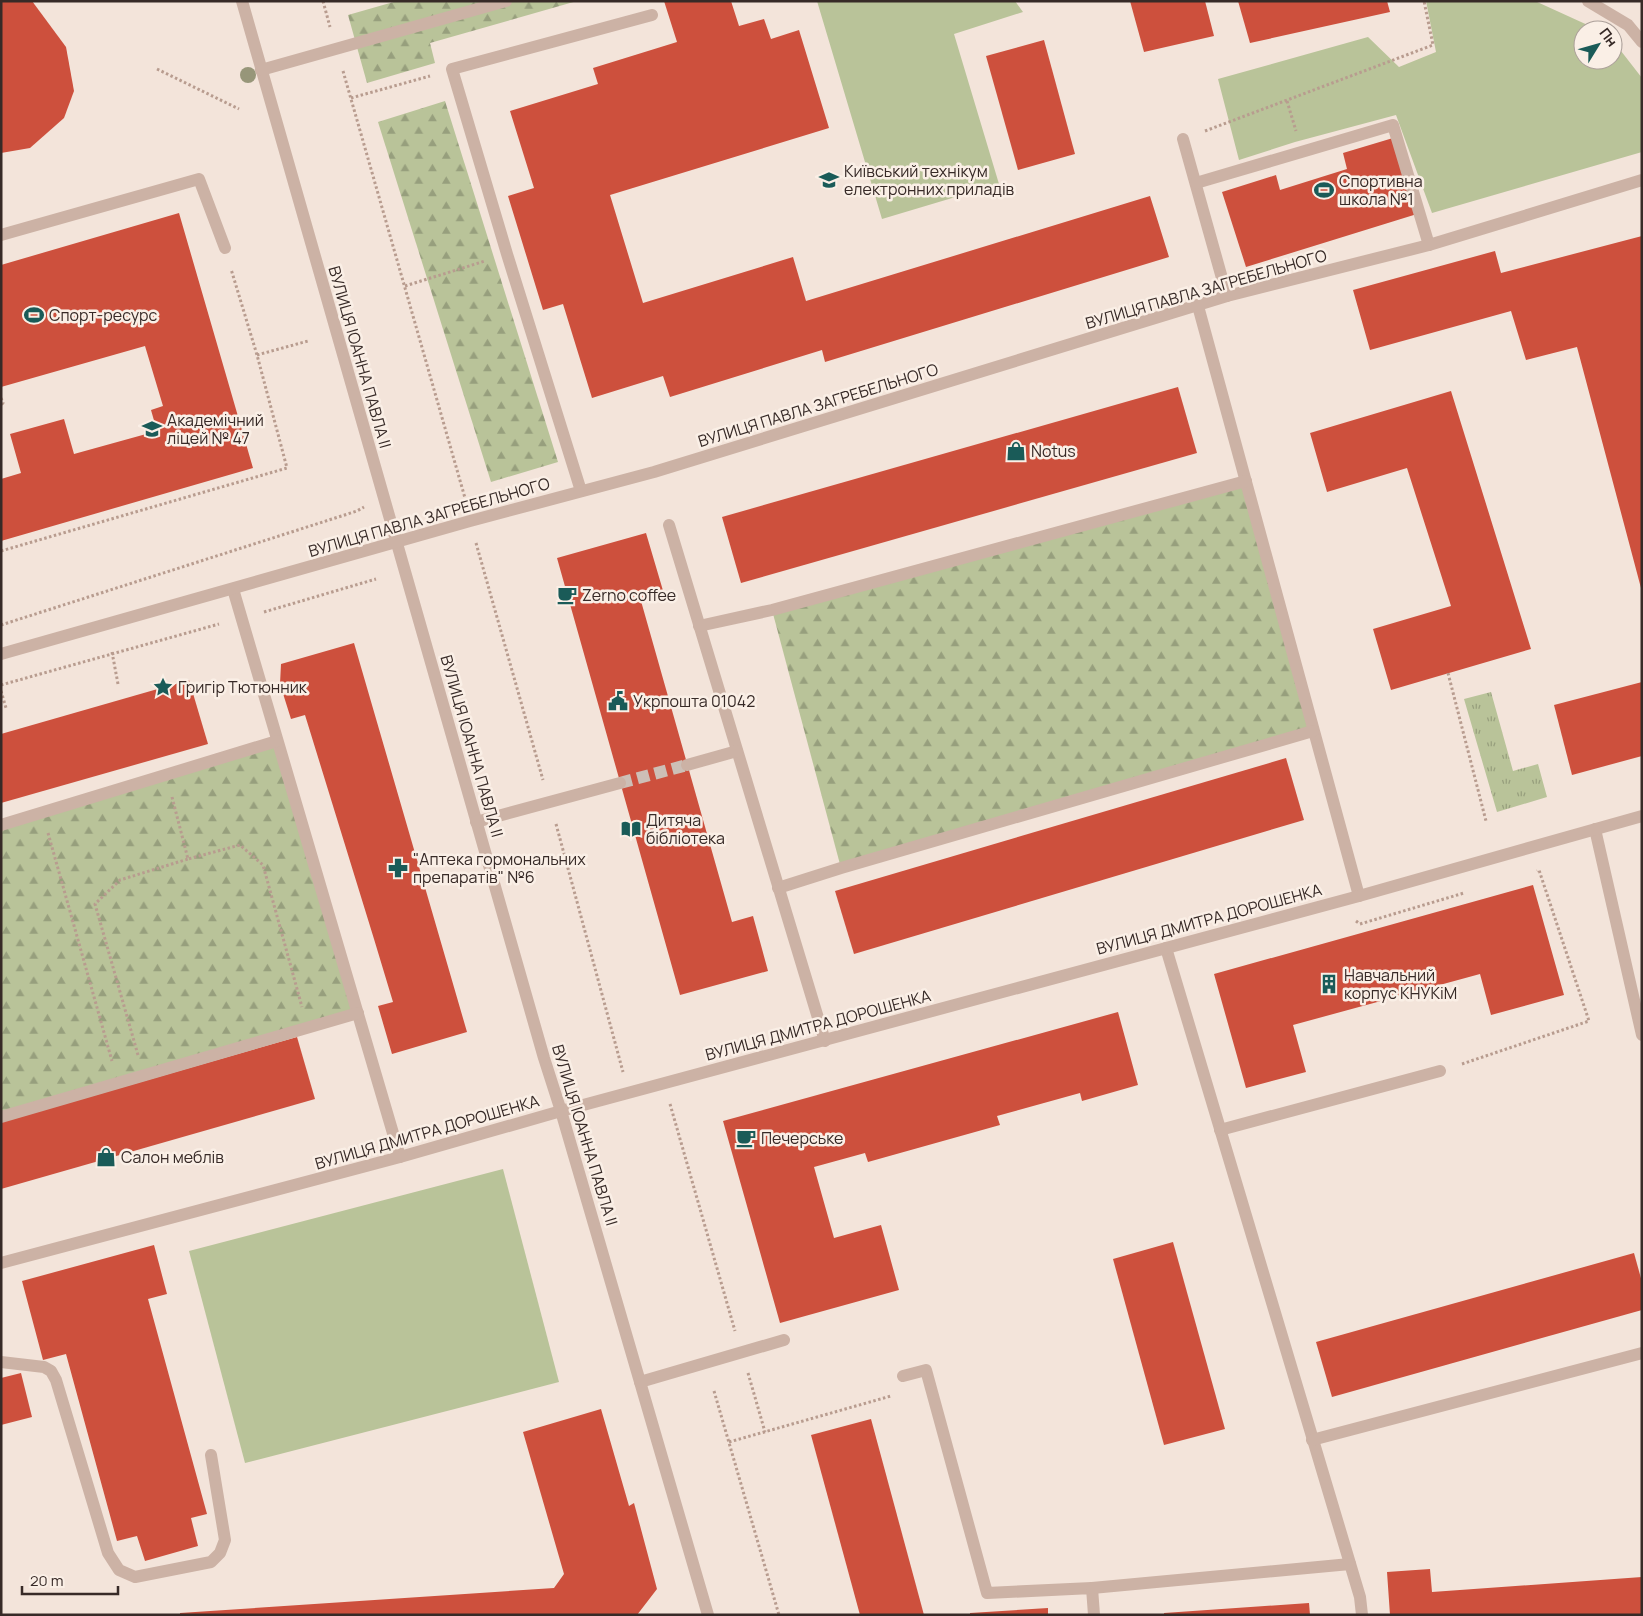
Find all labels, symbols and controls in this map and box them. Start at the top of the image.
north arrow [1573,20,1623,70]
text: Пн [1596,24,1622,50]
place label: Київський технікум електронних приладів [844,160,1015,200]
school or university icon: Київський технікум електронних приладів [818,169,840,191]
place label: Спортивна школа №1 [1339,170,1423,210]
sports icon: Спортивна школа №1 [1313,179,1335,201]
street label: ВУЛИЦЯ ПАВЛА ЗАГРЕБЕЛЬНОГО [1083,244,1330,334]
street label: ВУЛИЦЯ ІОАННА ПАВЛА II [323,263,397,451]
sports icon: Спорт-ресурс [23,304,45,326]
place label: Спорт-ресурс [49,304,158,326]
street label: ВУЛИЦЯ ПАВЛА ЗАГРЕБЕЛЬНОГО [695,358,941,452]
place label: Академічний ліцей № 47 [167,409,264,449]
school or university icon: Академічний ліцей № 47 [141,418,163,440]
shop icon: Notus [1005,440,1027,462]
place label: Notus [1031,440,1076,462]
street label: ВУЛИЦЯ ПАВЛА ЗАГРЕБЕЛЬНОГО [306,472,553,562]
cafe icon: Zerno coffee [556,584,578,606]
place label: Zerno coffee [582,584,676,606]
street label: ВУЛИЦЯ ІОАННА ПАВЛА II [435,652,509,840]
place icon: Григір Тютюнник [152,676,174,698]
place label: Григір Тютюнник [178,676,308,698]
public building icon: Укрпошта 01042 [607,690,629,712]
place label: Укрпошта 01042 [633,690,755,712]
place label: Дитяча бібліотека [646,809,725,849]
library icon: Дитяча бібліотека [620,818,642,840]
place label: "Аптека гормональних препаратів" №6 [413,848,586,888]
pharmacy icon: "Аптека гормональних препаратів" №6 [387,857,409,879]
street label: ВУЛИЦЯ ДМИТРА ДОРОШЕНКА [1094,878,1324,960]
place label: Навчальний корпус КНУКіМ [1344,964,1457,1004]
building icon: Навчальний корпус КНУКіМ [1318,973,1340,995]
street label: ВУЛИЦЯ ДМИТРА ДОРОШЕНКА [703,984,933,1066]
street label: ВУЛИЦЯ ІОАННА ПАВЛА II [547,1042,623,1228]
street label: ВУЛИЦЯ ДМИТРА ДОРОШЕНКА [312,1089,542,1175]
cafe icon: Печерське [735,1127,757,1149]
place label: Печерське [761,1127,843,1149]
shop icon: Салон меблів [95,1146,117,1168]
place label: Салон меблів [121,1146,224,1168]
scale bar [22,1564,119,1596]
text: 20 m [30,1570,63,1591]

